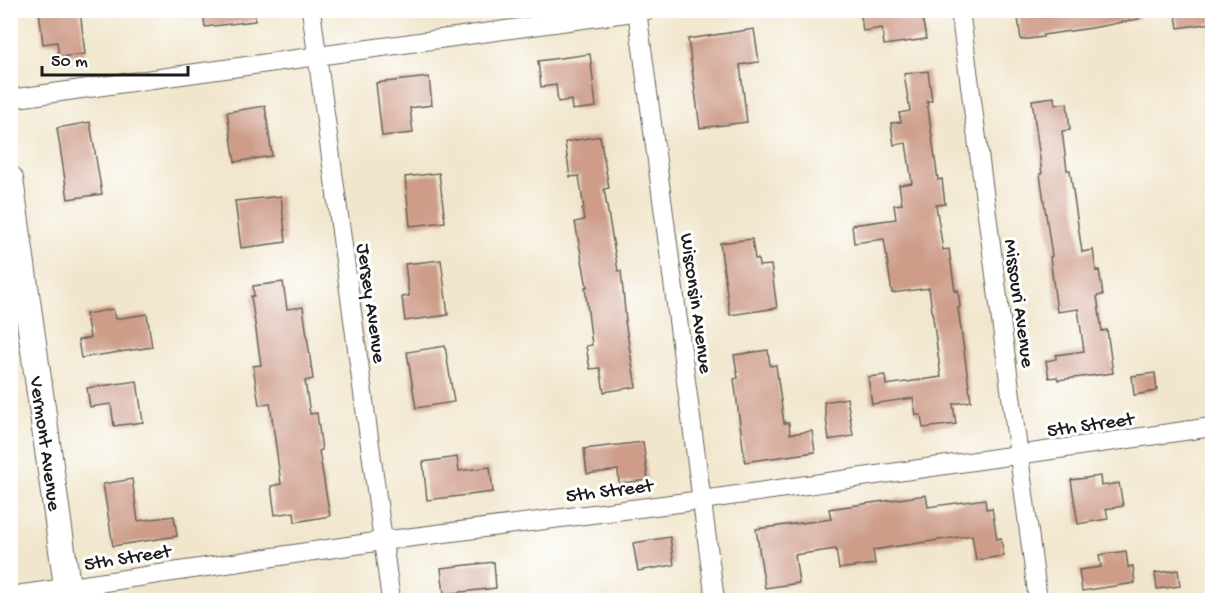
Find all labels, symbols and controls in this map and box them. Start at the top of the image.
scale bar [42,39,188,77]
text: 50 m [51,52,88,73]
street label: Wisconsin Avenue [673,232,716,376]
street label: Missouri Avenue [997,238,1038,370]
street label: Jersey Avenue [350,242,389,365]
street label: Vermont Avenue [23,374,64,513]
street label: 5th Street [1046,409,1137,444]
street label: 5th Street [565,476,656,509]
street label: 5th Street [83,541,174,578]

